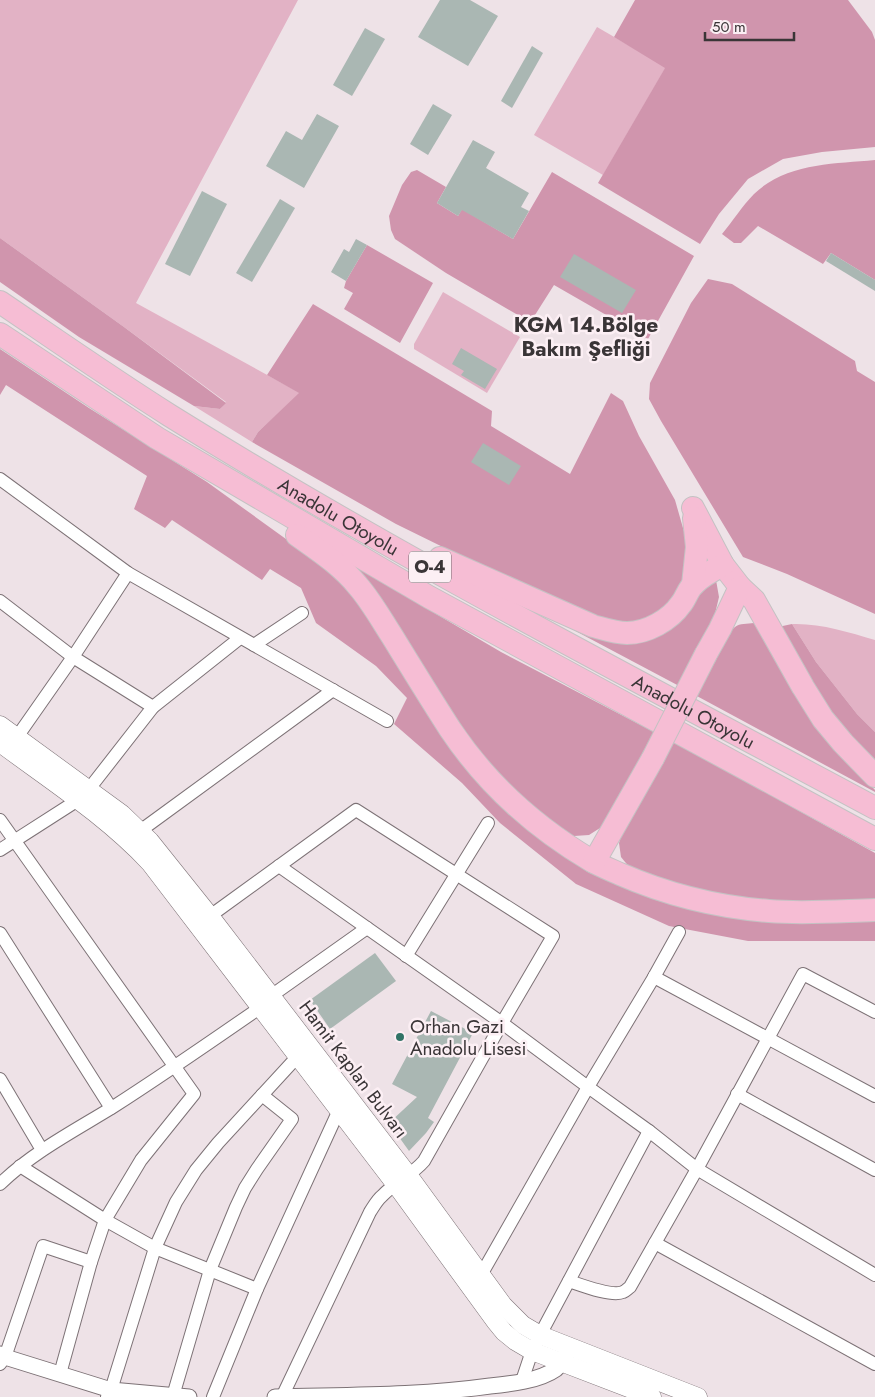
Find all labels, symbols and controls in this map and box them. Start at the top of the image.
scale bar [705,10,794,42]
text: 50 m [712,16,746,38]
district label: KGM 14.Bölge Bakım Şefliği [514,310,658,364]
street label: Anadolu Otoyolu [273,471,404,562]
road number: O-4 [409,552,451,582]
street label: Anadolu Otoyolu [627,668,760,756]
street label: Hamit Kaplan Bulvarı [293,995,414,1144]
place label: Orhan Gazi Anadolu Lisesi [410,1013,526,1062]
marker: Orhan Gazi Anadolu Lisesi [394,1031,406,1043]

